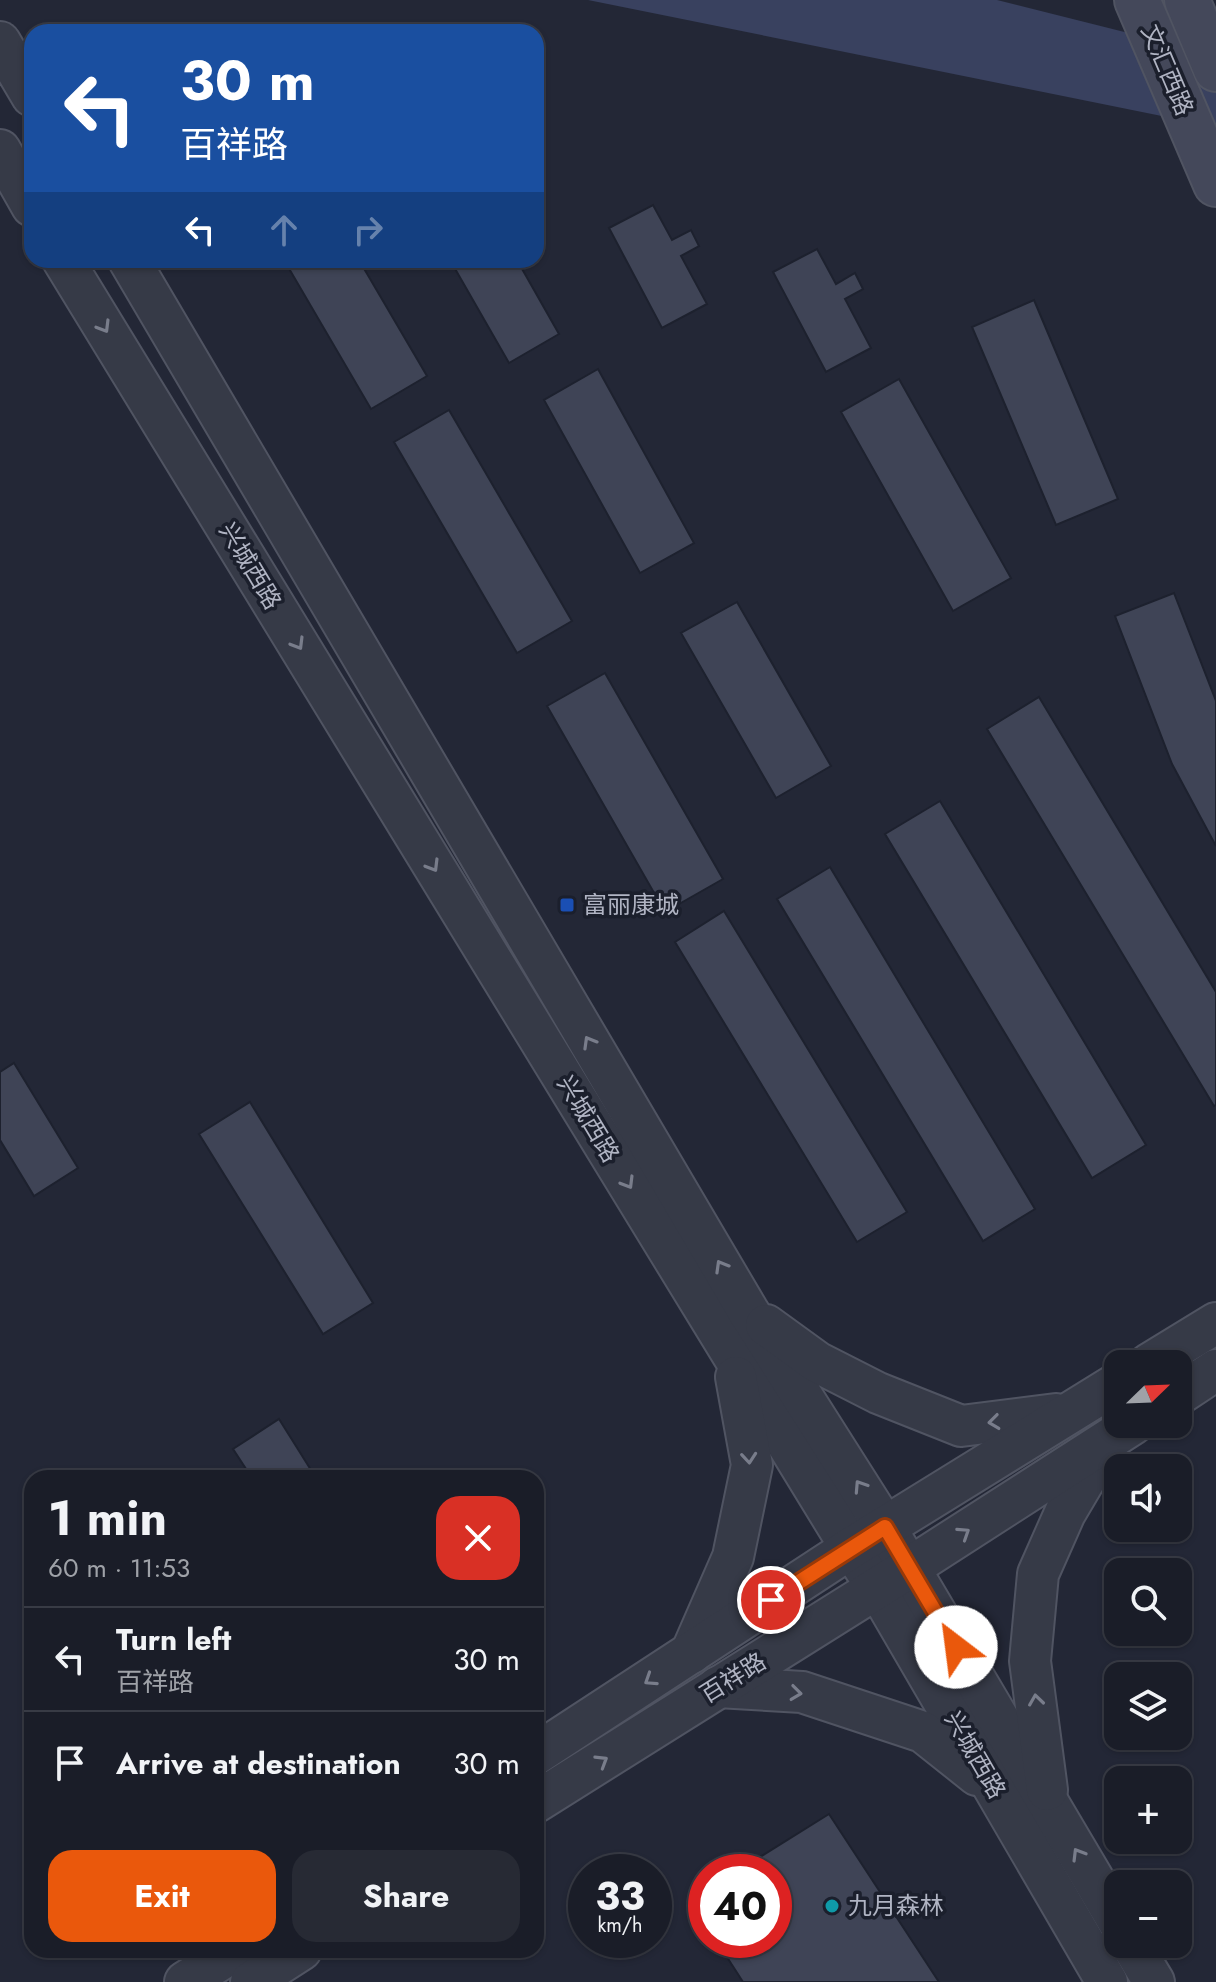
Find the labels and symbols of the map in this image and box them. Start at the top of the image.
street label: 文汇西路 [1133,19,1202,121]
one-way arrow [94,318,109,332]
street label: 兴城西路 [211,516,290,616]
one-way arrow [288,635,303,650]
one-way arrow [424,857,439,872]
place label: 富丽康城 [583,887,679,922]
marker: 富丽康城 [558,896,576,914]
one-way arrow [583,1036,599,1051]
street label: 兴城西路 [549,1069,628,1169]
one-way arrow [618,1174,633,1189]
one-way arrow [715,1260,731,1275]
north arrow [1104,1350,1192,1438]
one-way arrow [987,1413,1001,1430]
one-way arrow [740,1451,757,1464]
one-way arrow [854,1480,869,1495]
one-way arrow [956,1527,970,1542]
pin [737,1566,805,1634]
position arrow [914,1605,998,1689]
street label: 百祥路 [693,1644,773,1711]
one-way arrow [644,1670,659,1685]
one-way arrow [790,1684,803,1701]
one-way arrow [1027,1693,1044,1706]
street label: 兴城西路 [936,1704,1015,1805]
one-way arrow [593,1755,608,1770]
one-way arrow [1072,1848,1088,1863]
speed limit sign: 40 [688,1854,792,1958]
place label: 九月森林 [848,1888,944,1923]
marker: 九月森林 [823,1897,841,1915]

